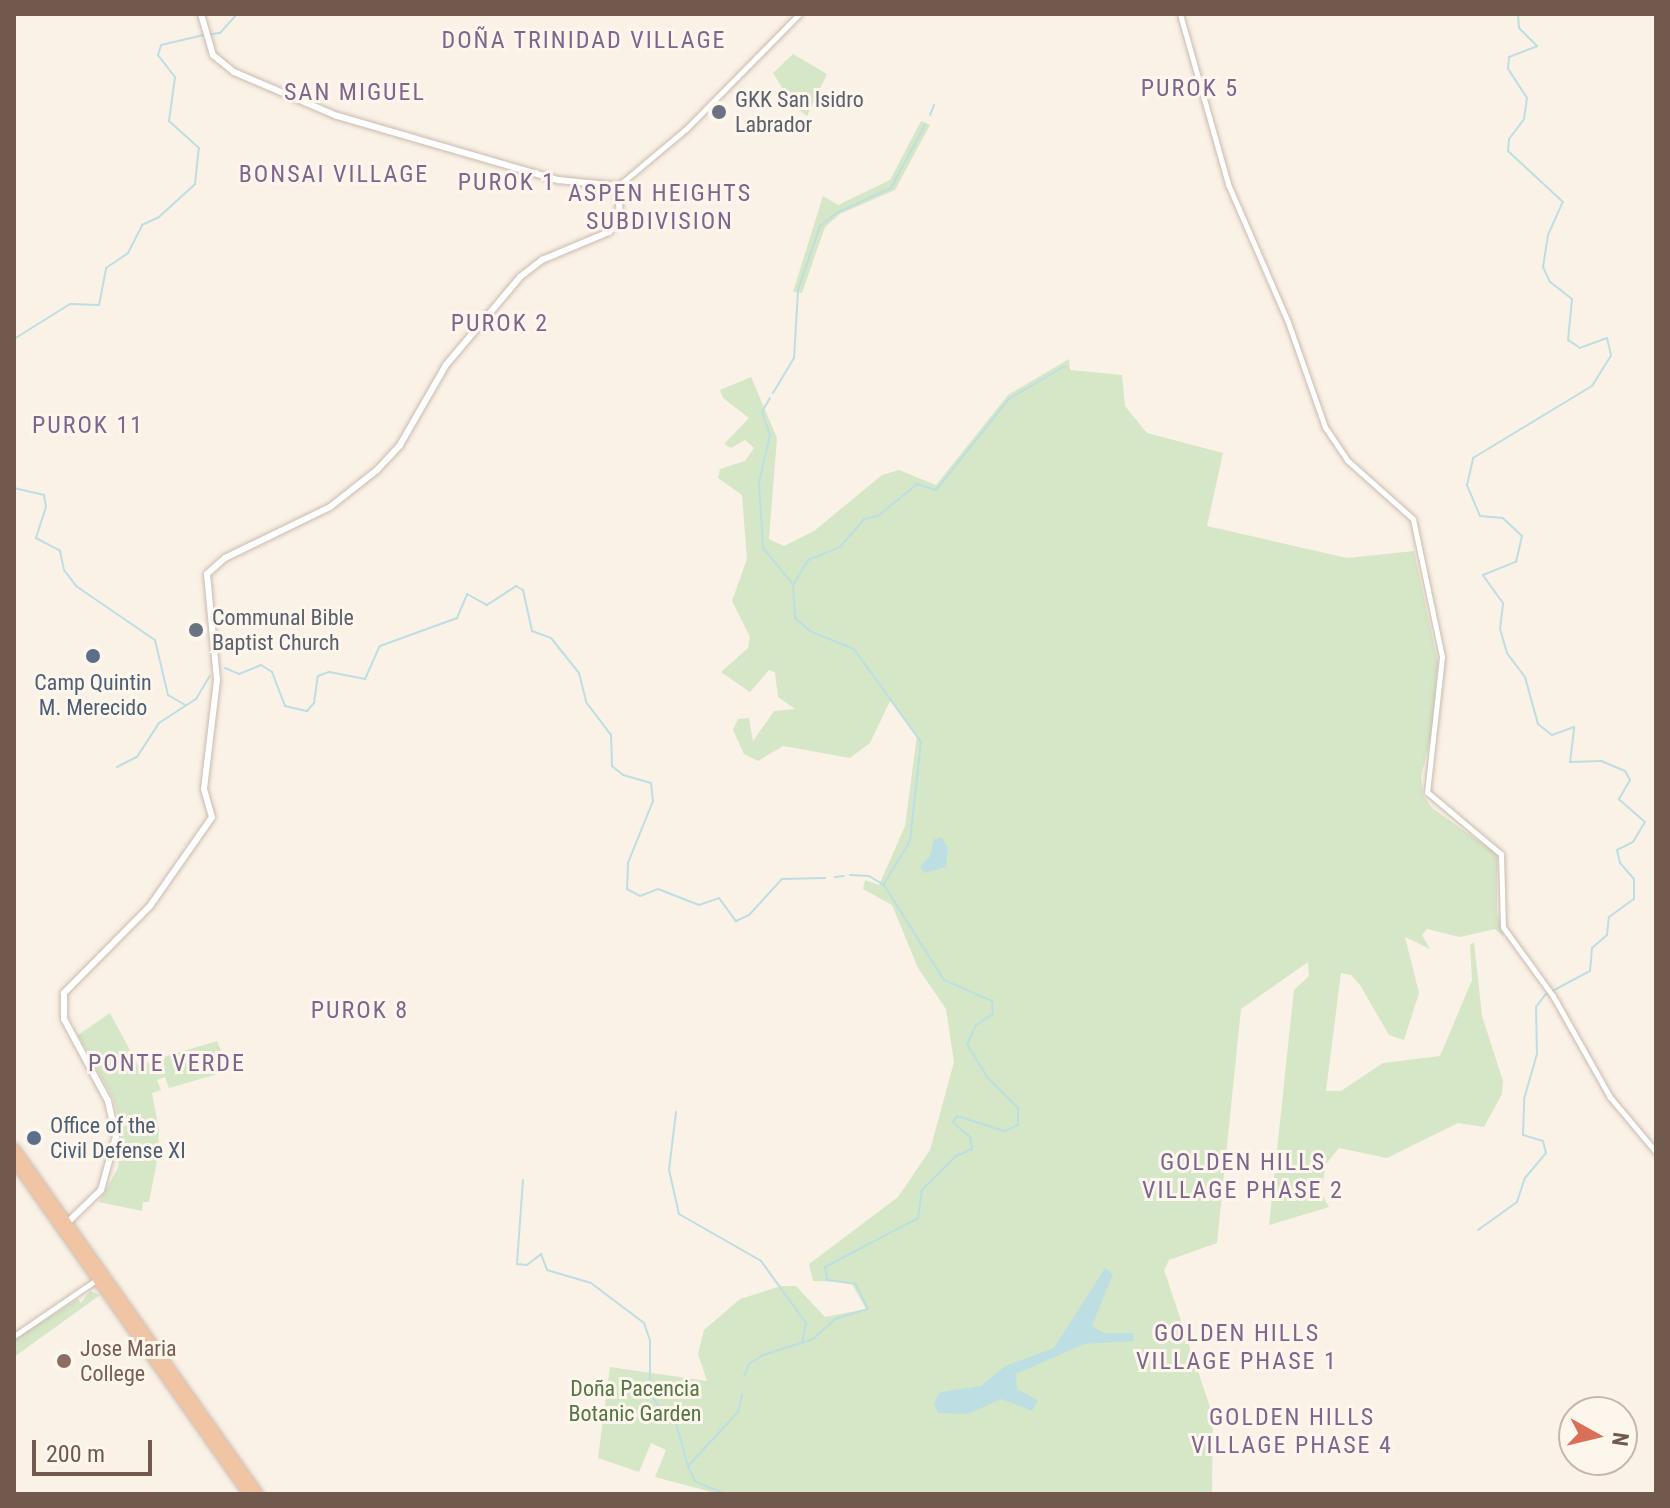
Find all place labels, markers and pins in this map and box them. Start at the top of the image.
place label: GKK San Isidro Labrador [735,86,864,138]
marker: GKK San Isidro Labrador [710,103,728,121]
place label: Communal Bible Baptist Church [212,604,354,656]
marker: Communal Bible Baptist Church [187,621,205,639]
marker: Camp Quintin M. Merecido [84,647,102,665]
place label: Camp Quintin M. Merecido [34,669,152,720]
place label: Office of the Civil Defense XI [50,1112,186,1164]
marker: Office of the Civil Defense XI [25,1129,43,1147]
place label: Jose Maria College [80,1335,177,1386]
marker: Jose Maria College [55,1352,73,1370]

